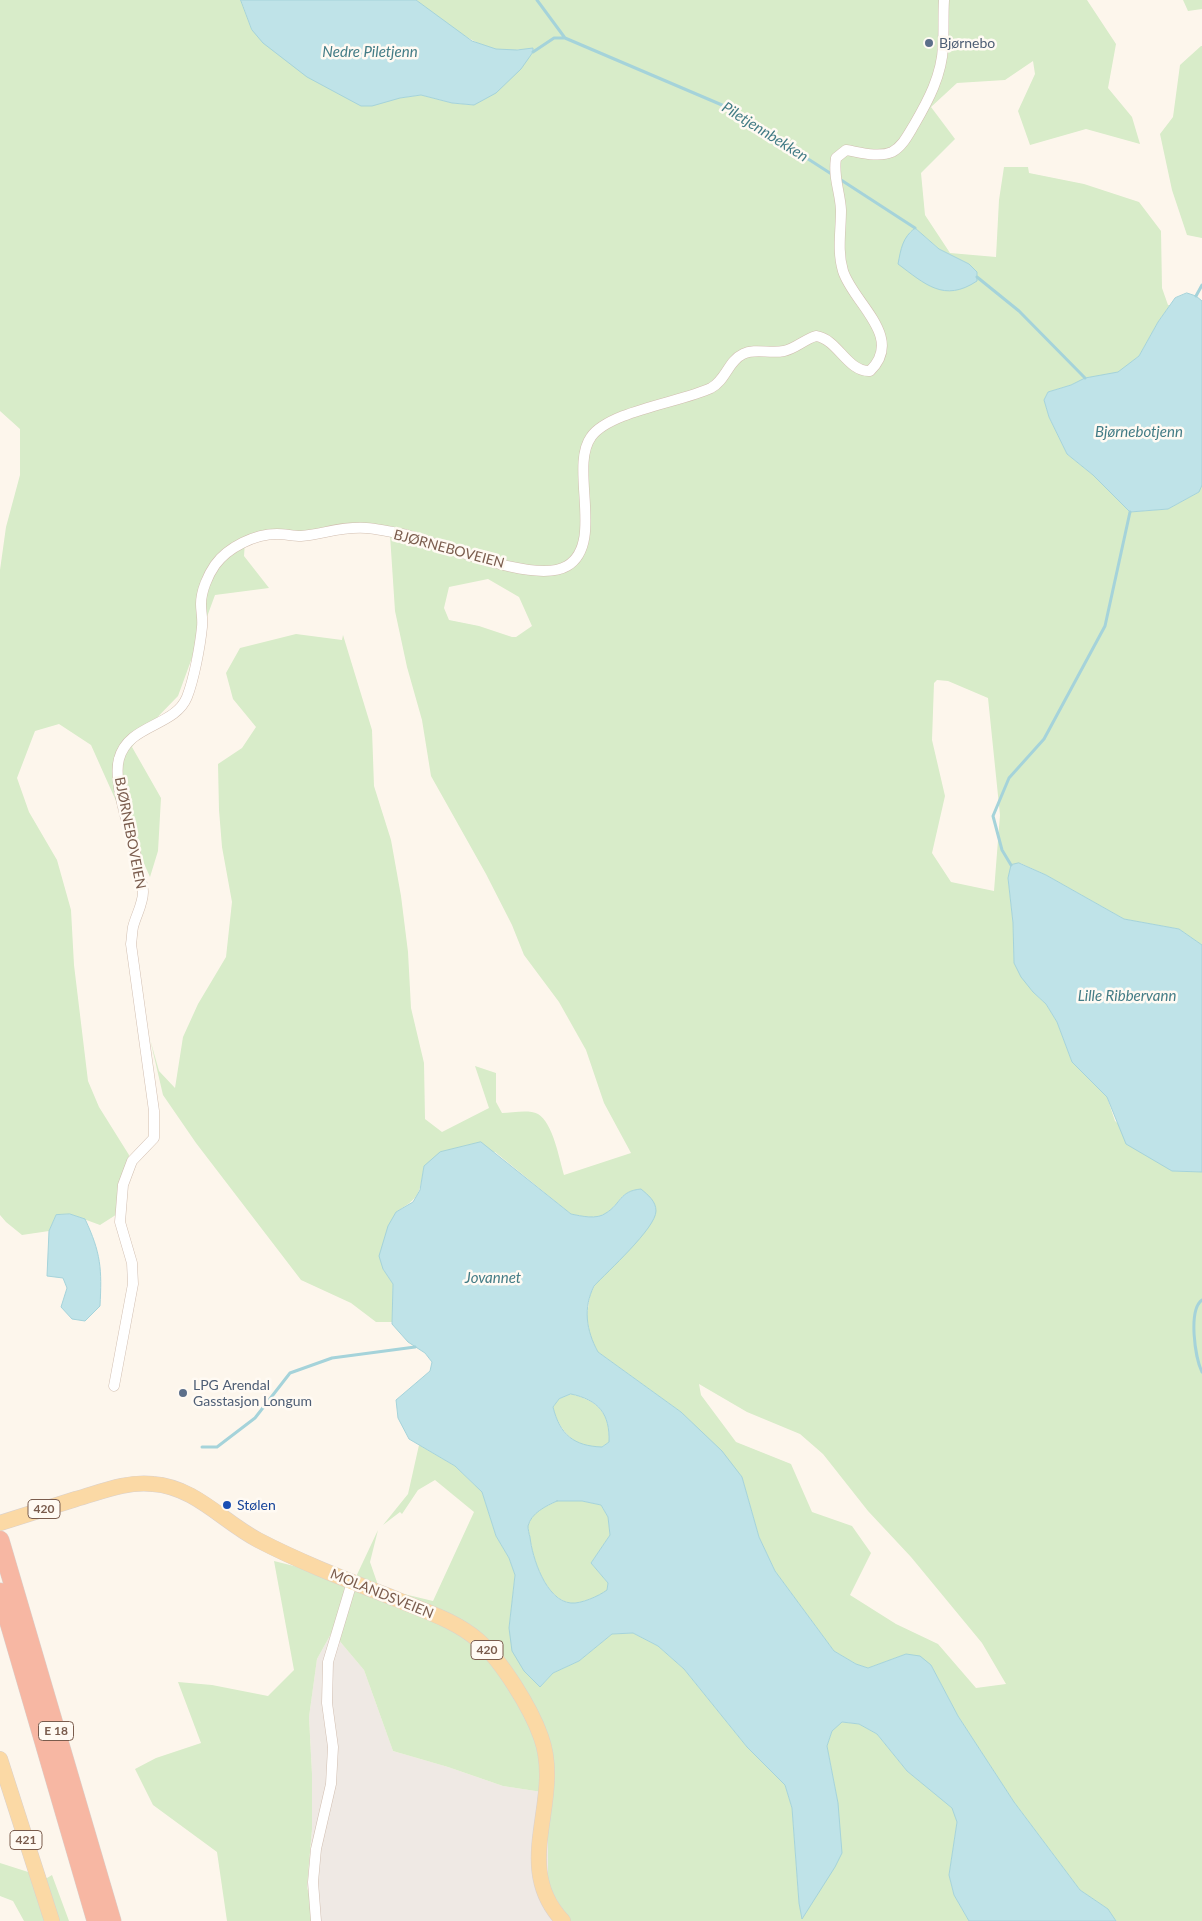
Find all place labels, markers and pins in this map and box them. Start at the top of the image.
place label: Bjørnebo [939,35,995,51]
marker: Bjørnebo [923,37,935,49]
place label: LPG Arendal Gasstasjon Longum [193,1377,312,1410]
marker: LPG Arendal Gasstasjon Longum [177,1387,189,1399]
place label: Stølen [237,1497,276,1513]
marker: Stølen [221,1499,233,1511]

